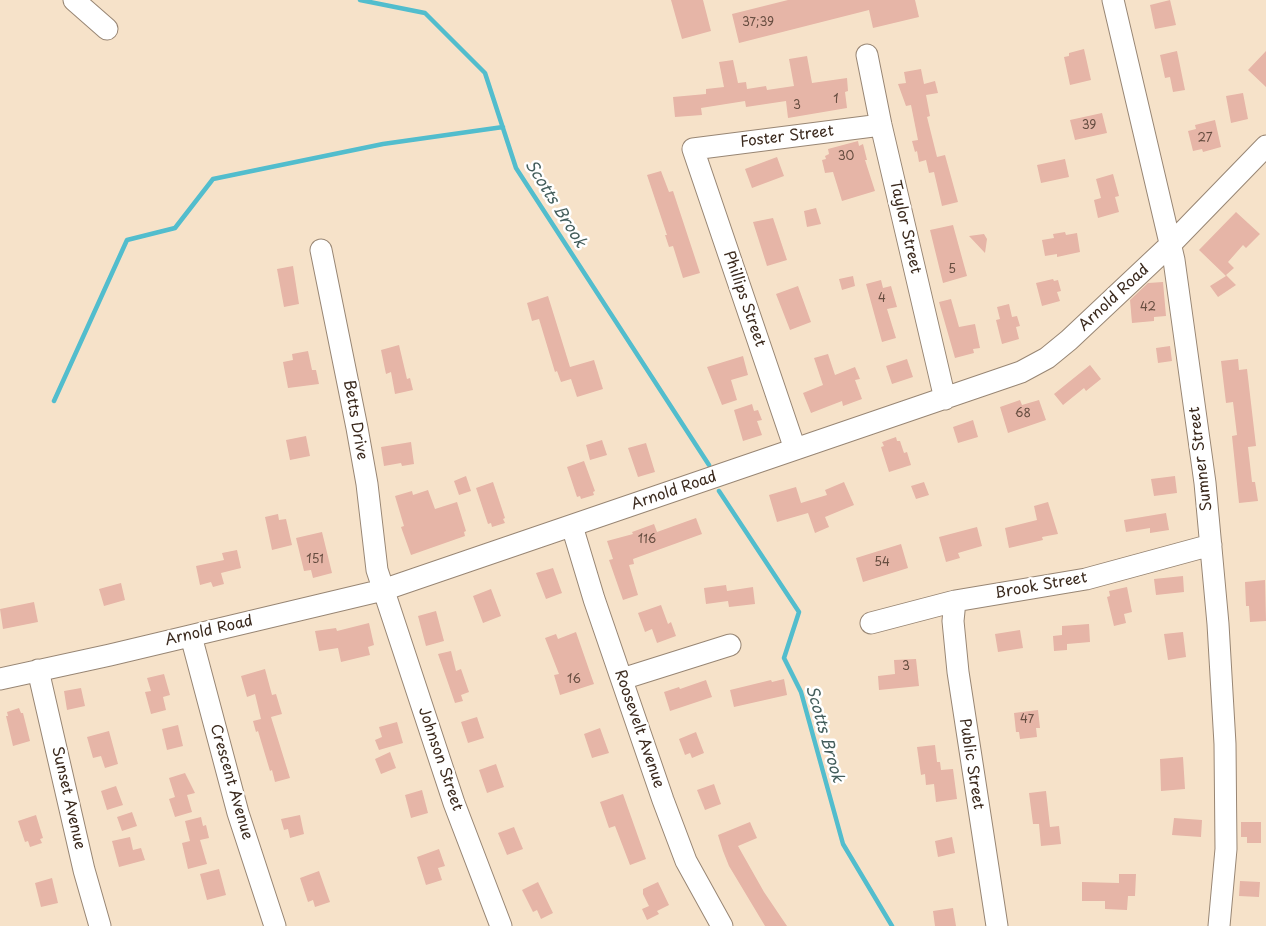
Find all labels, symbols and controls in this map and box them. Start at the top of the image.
house number: 37;39 [742,16,774,30]
house number: 1 [833,93,839,107]
house number: 3 [793,99,801,113]
house number: 39 [1082,119,1096,133]
street label: Foster Street [739,122,835,152]
house number: 27 [1198,132,1212,146]
house number: 30 [838,150,854,164]
water label: Scotts Brook [520,156,590,252]
street label: Taylor Street [885,178,925,276]
street label: Phillips Street [719,249,769,349]
street label: Arnold Road [1075,261,1153,335]
house number: 5 [948,263,956,277]
house number: 4 [878,292,886,306]
house number: 42 [1140,301,1156,315]
street label: Betts Drive [339,379,371,461]
street label: Sumner Street [1186,406,1216,512]
house number: 68 [1015,407,1031,421]
street label: Arnold Road [629,468,719,514]
house number: 116 [638,533,656,547]
house number: 151 [306,553,324,567]
house number: 54 [874,556,890,570]
street label: Brook Street [993,569,1089,603]
street label: Arnold Road [163,612,255,650]
house number: 3 [902,660,910,674]
street label: Roosevelt Avenue [610,668,668,790]
house number: 16 [567,673,581,687]
water label: Scotts Brook [801,683,847,785]
street label: Johnson Street [414,705,466,813]
house number: 47 [1020,713,1034,727]
street label: Public Street [955,717,987,811]
street label: Crescent Avenue [206,722,256,842]
street label: Sunset Avenue [47,745,89,851]

